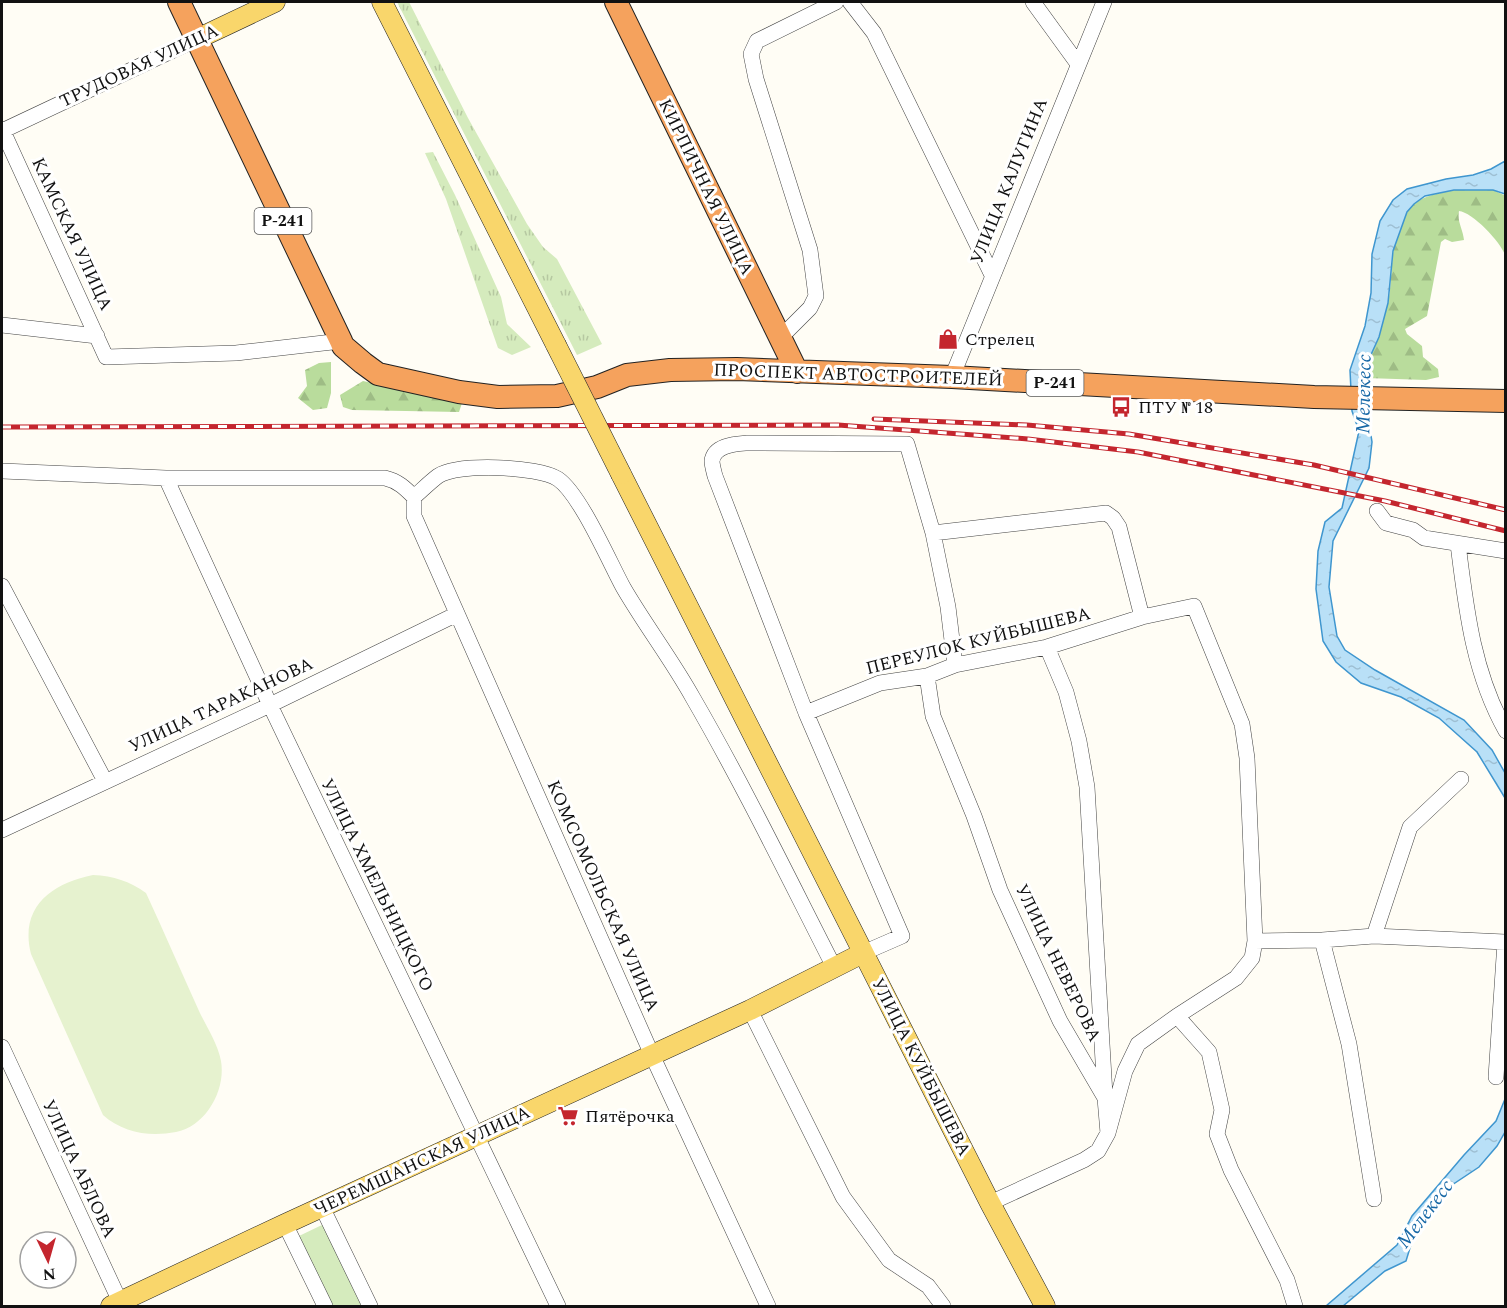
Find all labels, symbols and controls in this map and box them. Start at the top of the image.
street label: ТРУДОВАЯ УЛИЦА [55,17,223,115]
street label: КИРПИЧНАЯ УЛИЦА [651,94,761,280]
street label: УЛИЦА КАЛУГИНА [963,94,1055,268]
street label: КАМСКАЯ УЛИЦА [25,153,119,315]
road number: Р-241 [254,208,312,234]
place label: Стрелец [965,326,1035,353]
shop icon: Стрелец [936,327,960,351]
water label: Мелекесс [1348,353,1380,434]
street label: ПРОСПЕКТ АВТОСТРОИТЕЛЕЙ [713,356,1003,394]
road number: Р-241 [1026,370,1084,396]
place label: ПТУ № 18 [1138,394,1213,421]
bus stop icon: ПТУ № 18 [1109,395,1133,419]
street label: ПЕРЕУЛОК КУЙБЫШЕВА [863,600,1093,682]
street label: УЛИЦА ТАРАКАНОВА [124,650,318,760]
street label: УЛИЦА ХМЕЛЬНИЦКОГО [314,774,440,996]
street label: КОМСОМОЛЬСКАЯ УЛИЦА [540,776,666,1016]
street label: УЛИЦА НЕВЕРОВА [1008,879,1108,1047]
street label: УЛИЦА КУЙБЫШЕВА [864,973,978,1161]
street label: УЛИЦА АБЛОВА [35,1095,123,1243]
street label: ЧЕРЕМШАНСКАЯ УЛИЦА [309,1099,535,1223]
place label: Пятёрочка [585,1103,675,1130]
supermarket icon: Пятёрочка [556,1104,580,1128]
water label: Мелекесс [1389,1173,1461,1255]
north arrow [18,1230,78,1290]
text: N [42,1261,57,1286]

